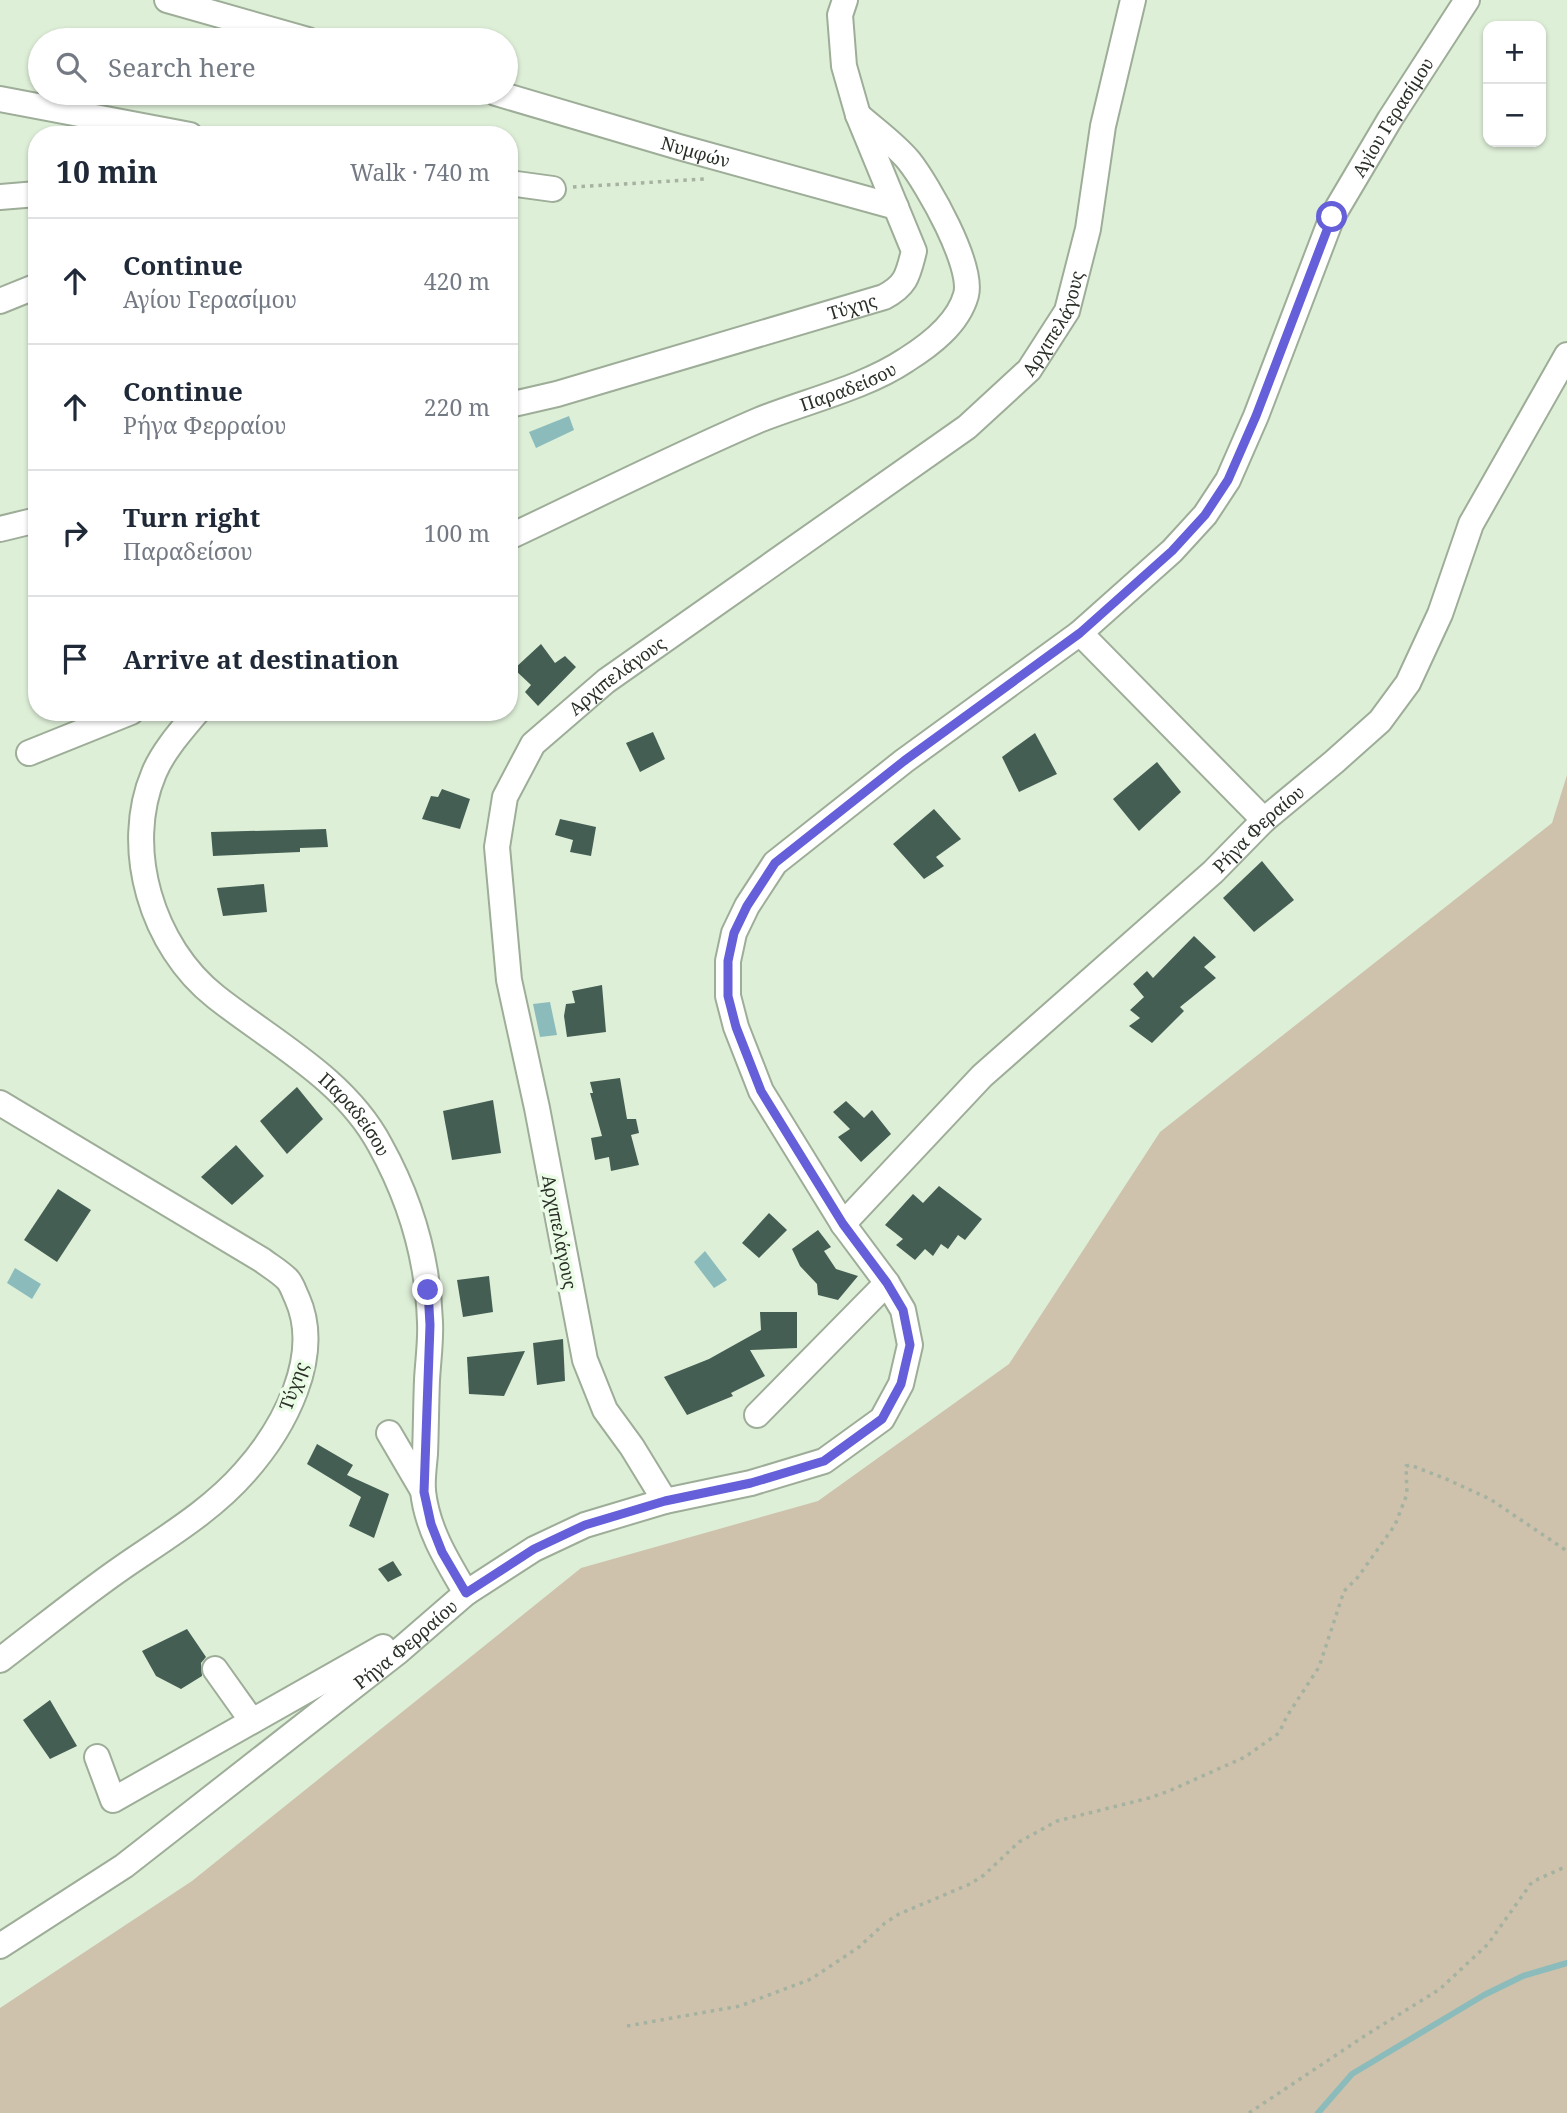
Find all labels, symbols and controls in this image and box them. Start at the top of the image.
map controls [1483,21,1546,147]
button: + [1483,21,1546,84]
search box [28,28,518,105]
icon: search [52,48,90,86]
text: Search here [108,49,256,85]
street label: Αγίου Γερασίμου [1346,53,1439,181]
button: − [1483,84,1546,147]
street label: Νυμφών [658,130,733,173]
text: 10 min [56,151,158,192]
text: Walk · 740 m [350,156,490,188]
route start [1316,201,1347,232]
text: Continue [123,247,243,283]
icon: ahead [56,262,94,300]
text: 420 m [424,265,490,297]
street label: Αρχιπελάγους [1016,268,1089,381]
text: Αγίου Γερασίμου [123,283,297,315]
street label: Τύχης [825,288,880,325]
street label: Παραδείσου [797,357,900,416]
text: Continue [123,373,243,409]
icon: ahead [56,388,94,426]
text: 220 m [424,391,490,423]
text: Ρήγα Φερραίου [123,409,286,441]
text: Turn right [123,499,260,535]
icon: right [56,514,94,552]
text: 100 m [424,517,490,549]
text: Παραδείσου [123,535,253,567]
street label: Αρχιπελάγους [563,631,671,720]
icon: arrive [56,640,94,678]
text: Arrive at destination [123,641,399,677]
street label: Ρήγα Φεραίου [1207,780,1309,878]
street label: Παραδείσου [314,1067,396,1160]
street label: Αρχιπελάγους [537,1173,583,1292]
route end [412,1274,443,1305]
street label: Τύχης [273,1358,313,1414]
street label: Ρήγα Φερραίου [349,1594,462,1694]

